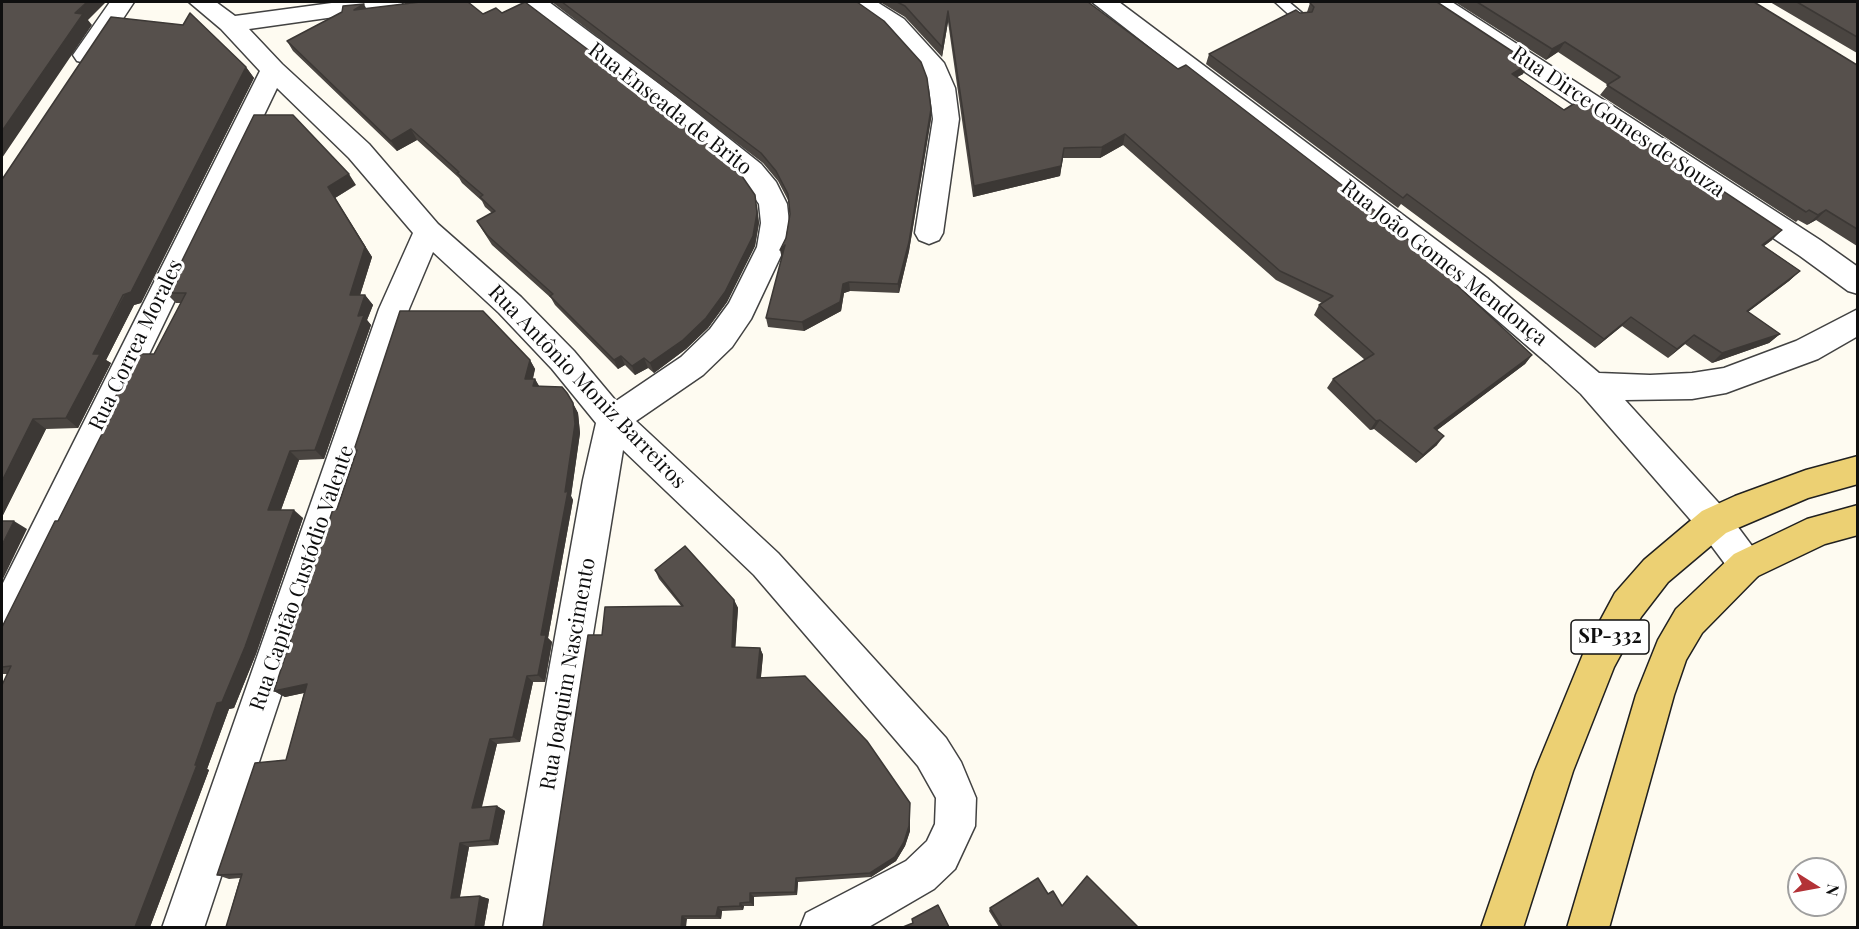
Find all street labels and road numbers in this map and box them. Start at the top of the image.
street label: Rua Enseada de Brito [583,37,757,181]
street label: Rua Dirce Gomes de Souza [1507,41,1729,203]
street label: Rua João Gomes Mendonça [1336,175,1552,351]
street label: Rua Correa Morales [84,255,188,435]
street label: Rua Antônio Moniz Barreiros [483,280,691,494]
street label: Rua Capitão Custódio Valente [245,442,359,714]
street label: Rua Joaquim Nascimento [535,556,601,792]
road number: SP-332 [1571,620,1649,654]

